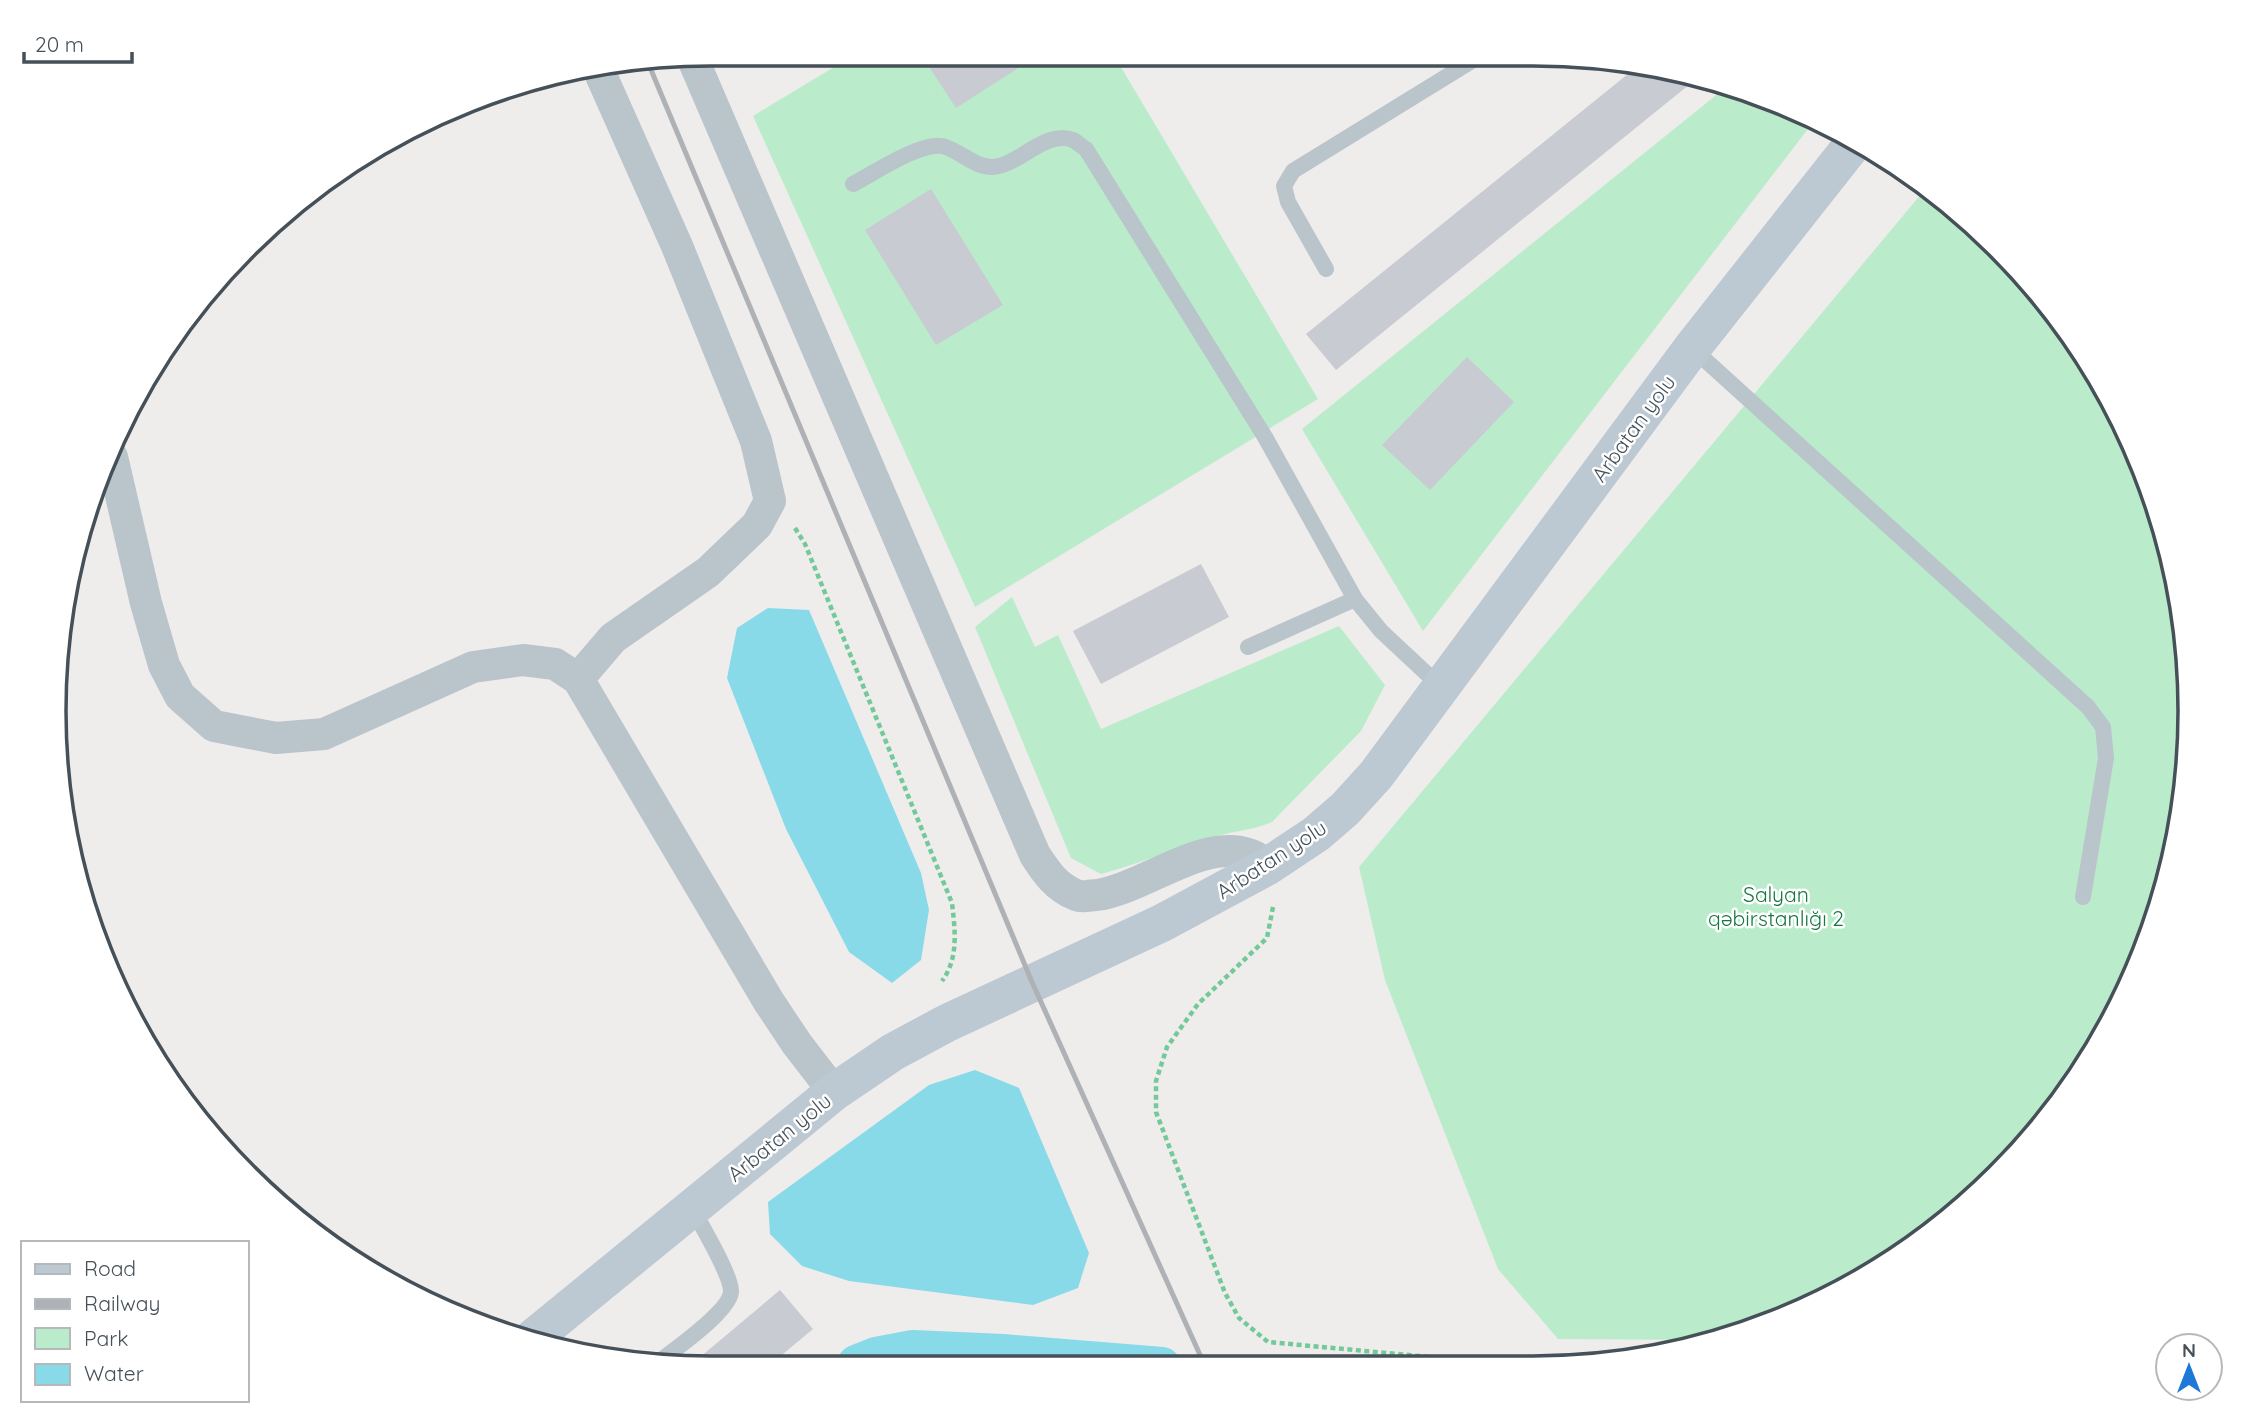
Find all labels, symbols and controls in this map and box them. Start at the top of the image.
scale bar [24,21,133,65]
text: 20 m [35,31,84,57]
street label: Arbatan yolu [1585,369,1681,487]
street label: Arbatan yolu [1211,814,1331,904]
park label: Salyan qəbirstanlığı 2 [1708,881,1844,931]
street label: Arbatan yolu [722,1087,836,1187]
legend [21,1241,248,1402]
text: Road [84,1255,136,1281]
text: Railway [84,1290,160,1316]
text: Park [84,1325,128,1351]
north arrow [2154,1332,2224,1402]
text: N [2182,1338,2196,1362]
text: Water [84,1360,144,1386]

